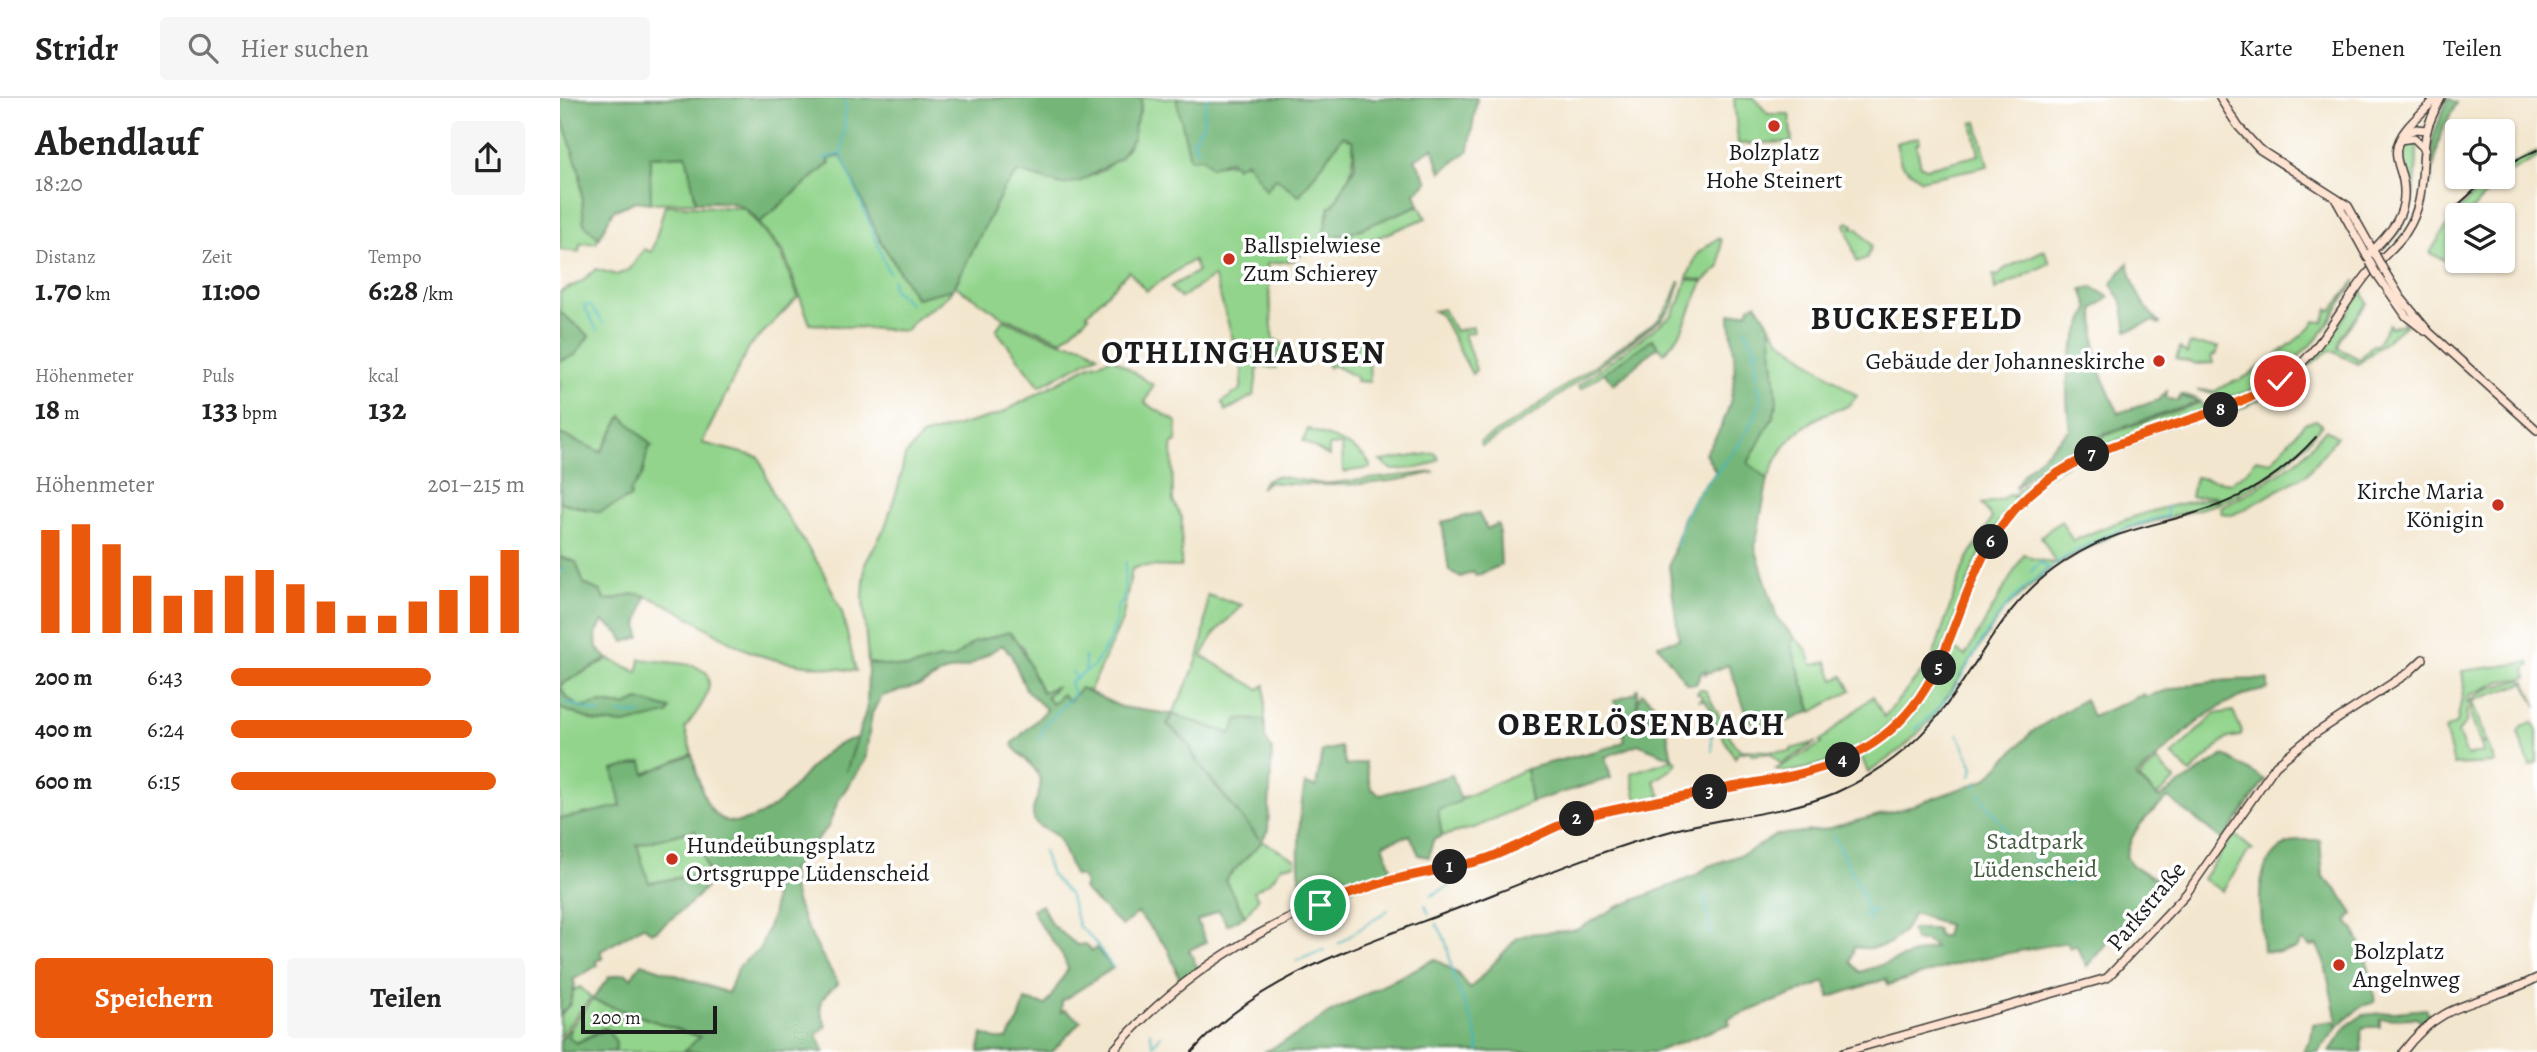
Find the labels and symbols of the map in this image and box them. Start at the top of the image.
marker: Bolzplatz Hohe Steinert [1766,118,1782,134]
place label: Bolzplatz Hohe Steinert [1705,136,1843,196]
place label: Ballspielwiese Zum Schierey [1243,229,1381,289]
marker: Ballspielwiese Zum Schierey [1221,251,1237,267]
district label: BUCKESFELD [1810,296,2024,340]
district label: OTHLINGHAUSEN [1101,330,1387,374]
place label: Gebäude der Johanneskirche [1865,345,2145,377]
pin [2250,351,2310,411]
marker: Gebäude der Johanneskirche [2151,353,2167,369]
pin: 8 [2204,392,2238,428]
pin: 7 [2074,436,2110,472]
place label: Kirche Maria Königin [2356,475,2485,535]
marker: Kirche Maria Königin [2490,497,2506,513]
pin: 6 [1974,524,2008,560]
pin: 5 [1922,650,1956,686]
district label: OBERLÖSENBACH [1498,702,1786,746]
pin: 4 [1826,742,1860,778]
pin: 3 [1692,774,1728,810]
pin: 2 [1560,802,1594,836]
park label: Stadtpark Lüdenscheid [1973,825,2098,885]
place label: Hundeübungsplatz Ortsgruppe Lüdenscheid [686,829,930,889]
pin: 1 [1432,850,1468,884]
marker: Hundeübungsplatz Ortsgruppe Lüdenscheid [664,851,680,867]
street label: Parkstraße [2099,854,2193,958]
pin [1290,875,1350,935]
place label: Bolzplatz Angelnweg [2352,935,2460,995]
marker: Bolzplatz Angelnweg [2331,957,2347,973]
scale bar [581,1003,718,1035]

